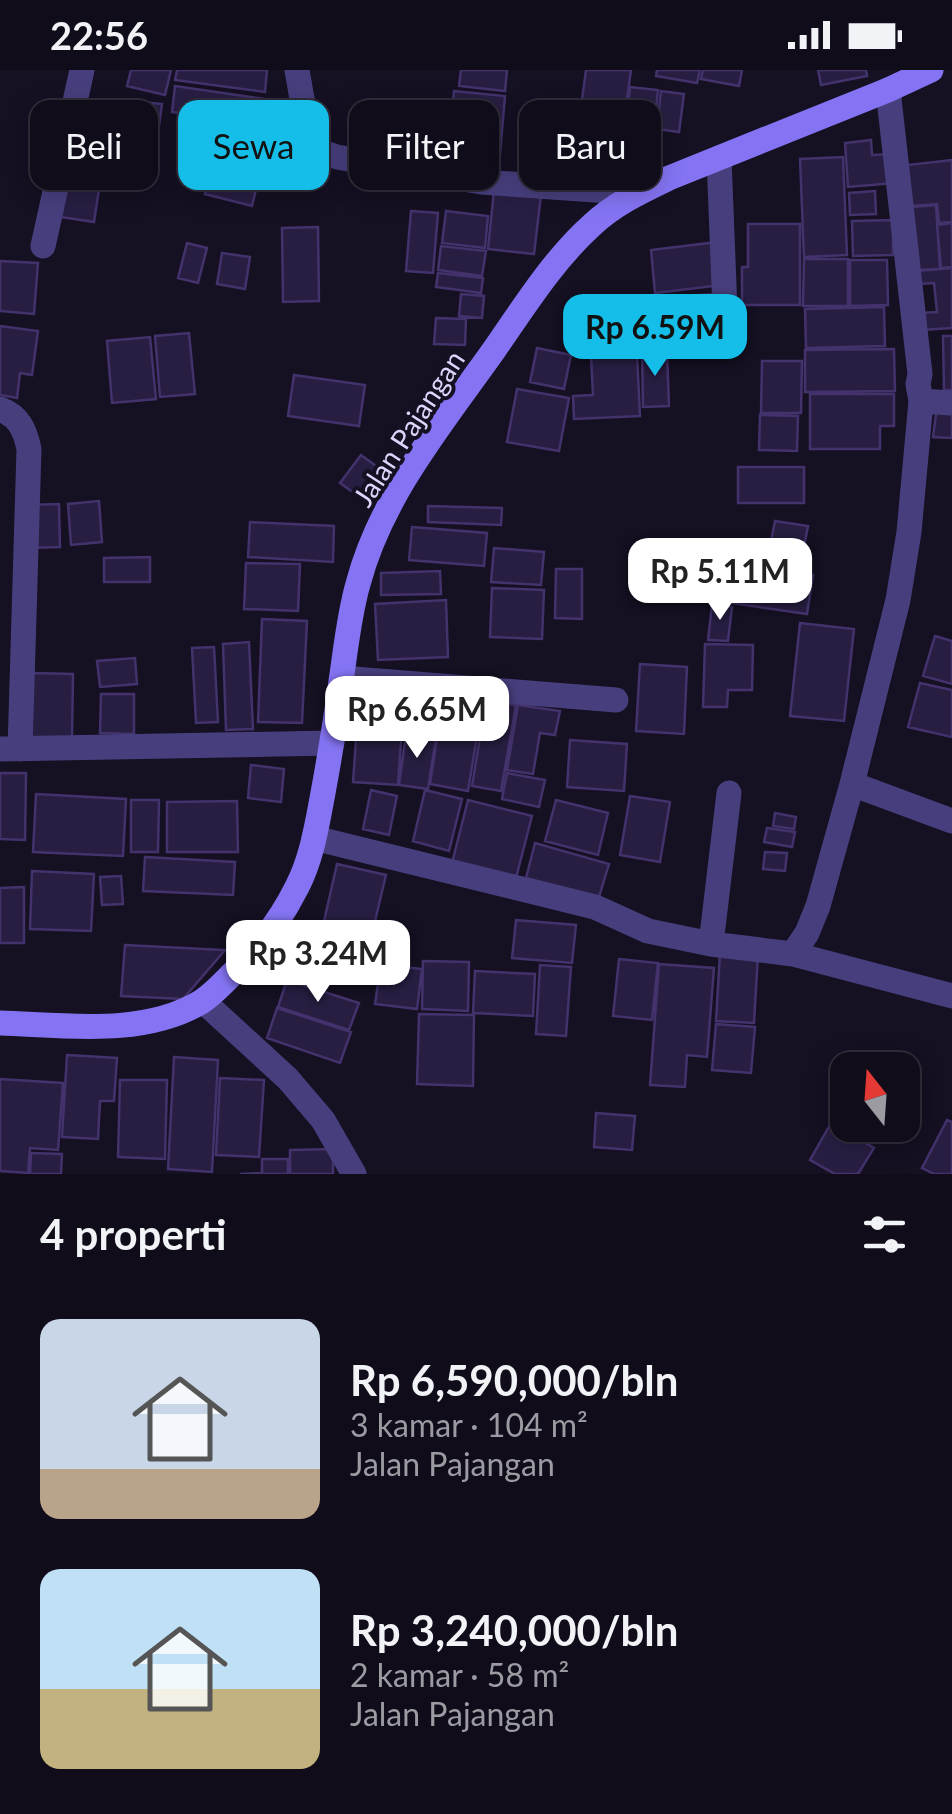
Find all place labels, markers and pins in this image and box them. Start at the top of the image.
pin: Rp 6.59M [552,294,758,379]
pin: Rp 5.11M [617,538,823,623]
pin: Rp 6.65M [314,676,520,761]
pin: Rp 3.24M [215,920,421,1005]

